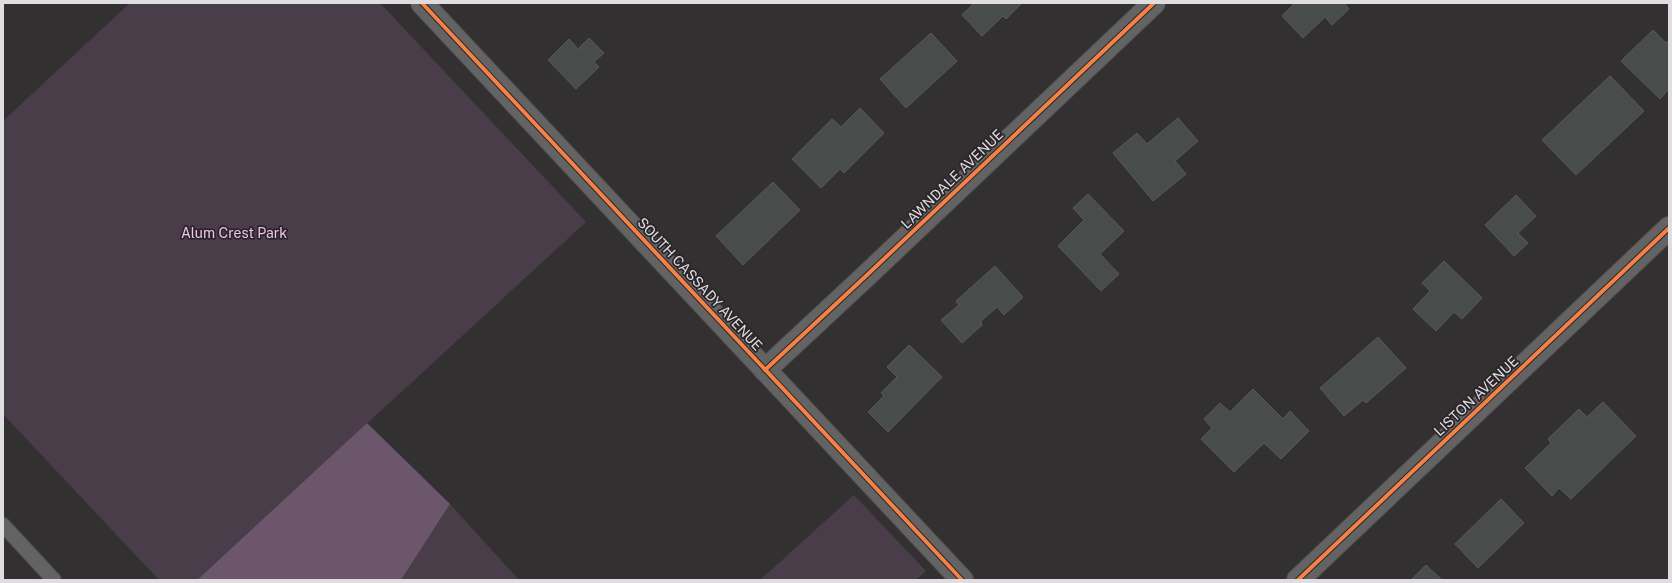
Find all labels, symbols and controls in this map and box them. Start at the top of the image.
street label: LAWNDALE AVENUE [898,126,1006,232]
street label: SOUTH CASSADY AVENUE [634,214,766,354]
park label: Alum Crest Park [181,225,287,241]
street label: LISTON AVENUE [1431,353,1521,439]

